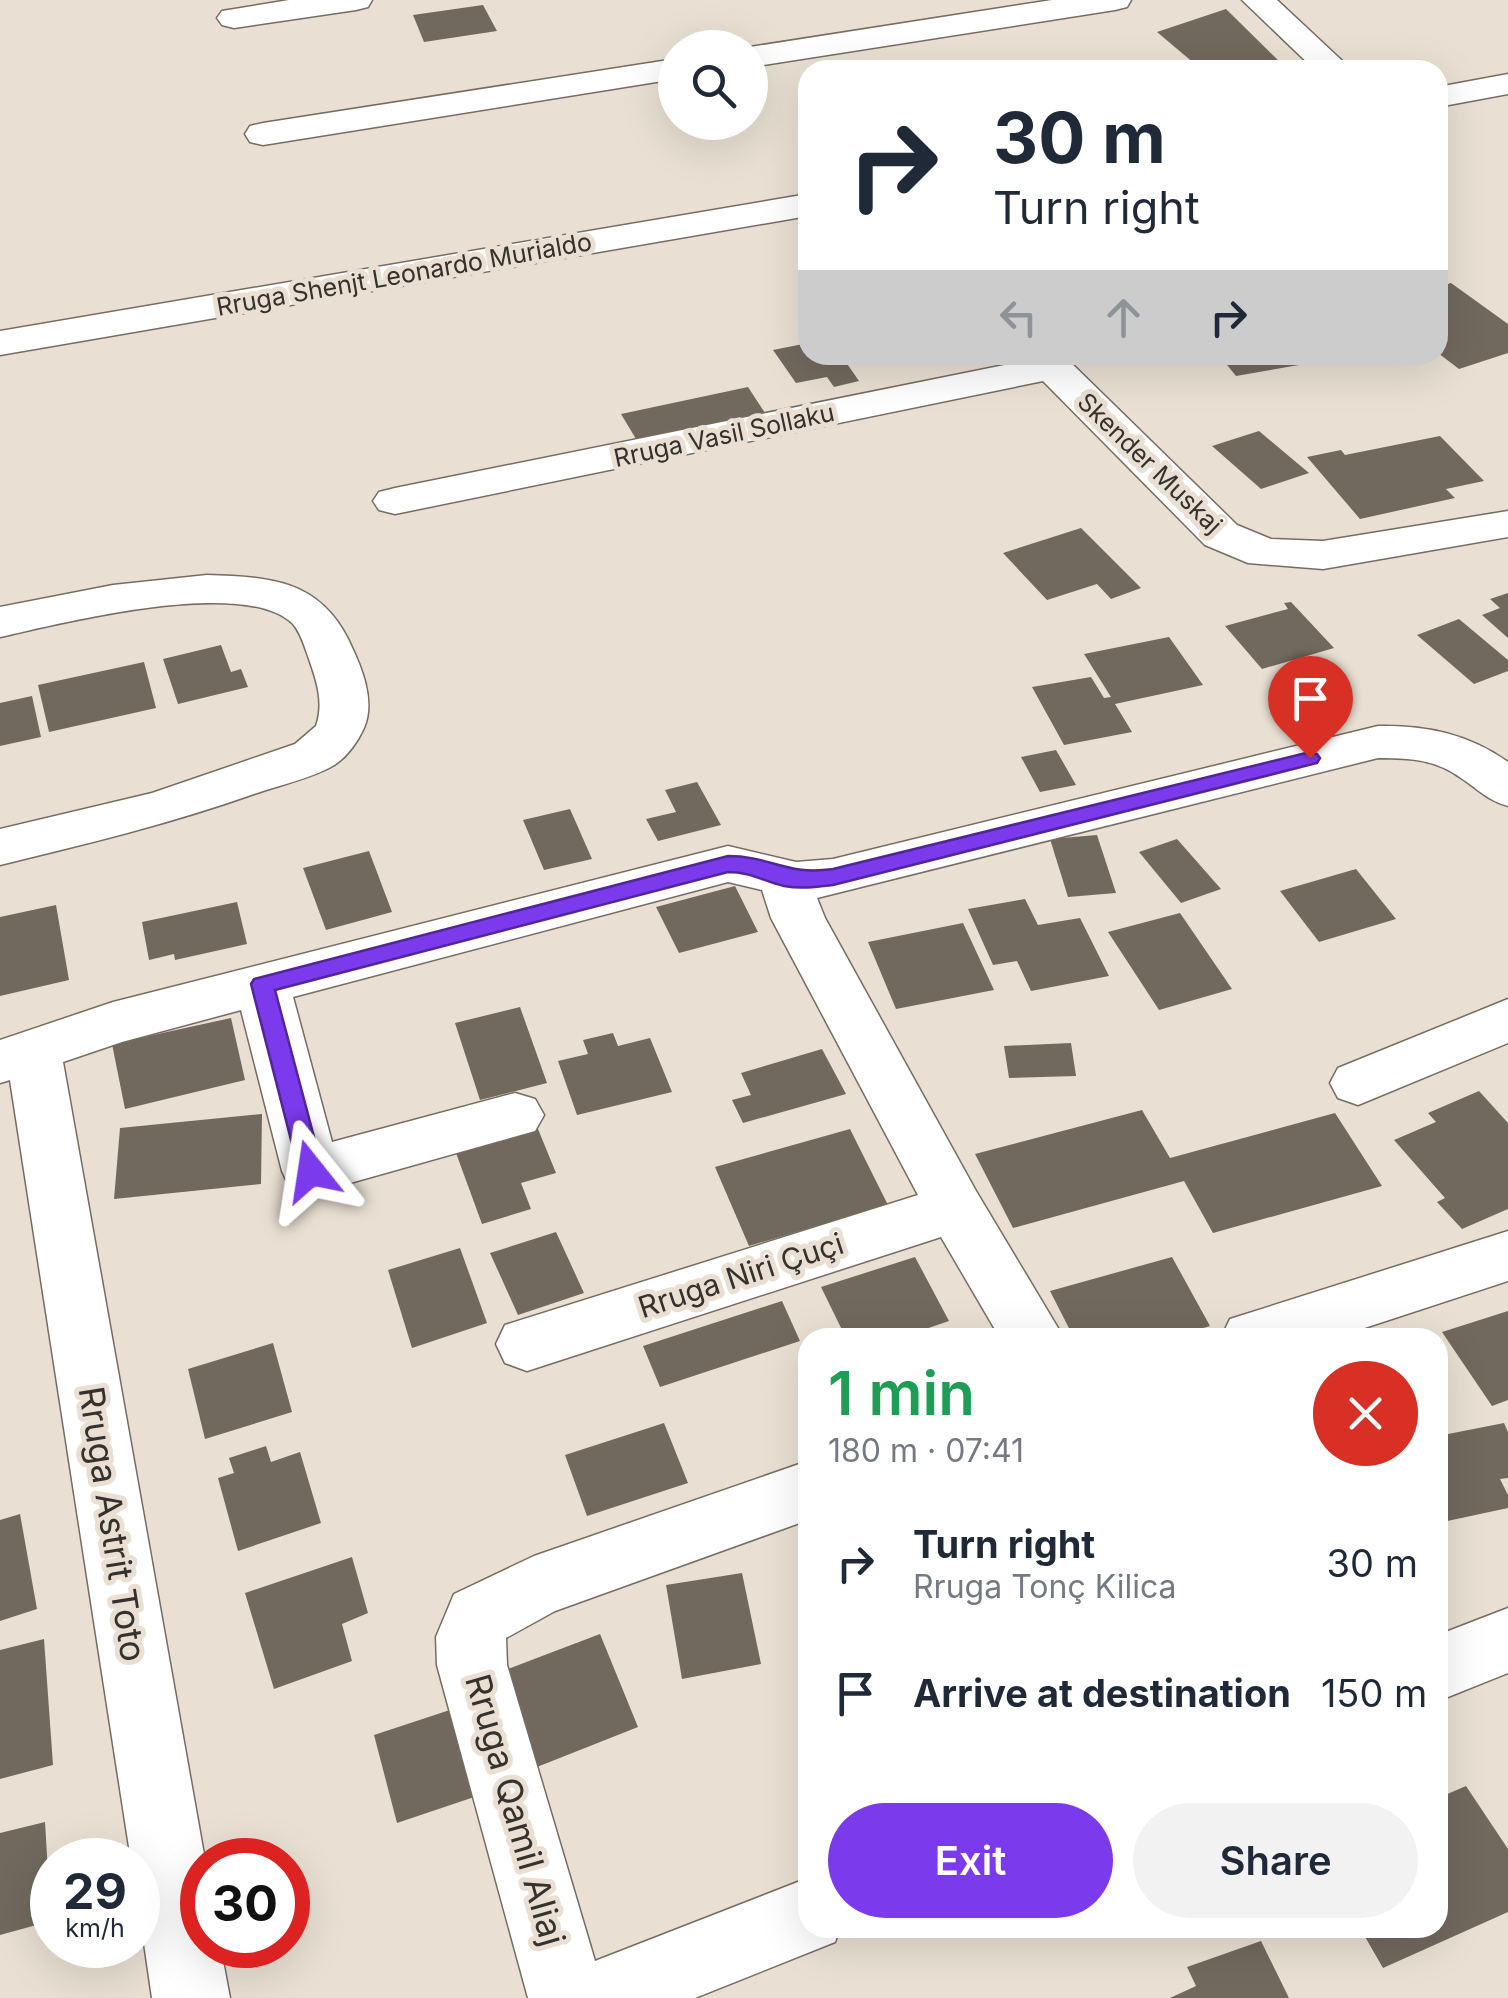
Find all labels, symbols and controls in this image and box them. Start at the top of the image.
map controls [658,30,768,140]
button: search [658,30,768,140]
text: 30 m [993,95,1166,180]
icon: right [828,100,958,230]
text: Turn right [993,180,1200,235]
street label: Rruga Shenjt Leonardo Murialdo [214,226,594,322]
icon: left [991,290,1046,345]
icon: ahead [1096,290,1151,345]
icon: right [1201,290,1256,345]
street label: Skender Muskaj [1072,386,1228,540]
street label: Rruga Vasil Sollaku [611,397,837,473]
pin [1268,656,1353,759]
icon: arrive [1283,671,1338,726]
position arrow [259,1119,363,1223]
street label: Rruga Niri Çuçi [634,1225,848,1325]
text: 1 min [828,1357,975,1429]
button: close [1313,1361,1418,1466]
street label: Rruga Astrit Toto [71,1383,155,1664]
text: 180 m · 07:41 [828,1431,1024,1470]
text: Turn right [913,1521,1095,1567]
icon: right [828,1536,883,1591]
text: 30 m [1327,1540,1418,1586]
text: Rruga Tonç Kilica [913,1567,1177,1606]
icon: arrive [828,1666,883,1721]
street label: Rruga Qamil Aliaj [457,1669,575,1950]
text: Arrive at destination [913,1670,1291,1716]
text: 150 m [1321,1670,1427,1716]
button: Exit [828,1803,1113,1918]
button: Share [1133,1803,1418,1918]
speed limit sign: 30 [180,1838,310,1968]
text: 29 [63,1861,127,1921]
text: km/h [65,1913,125,1943]

